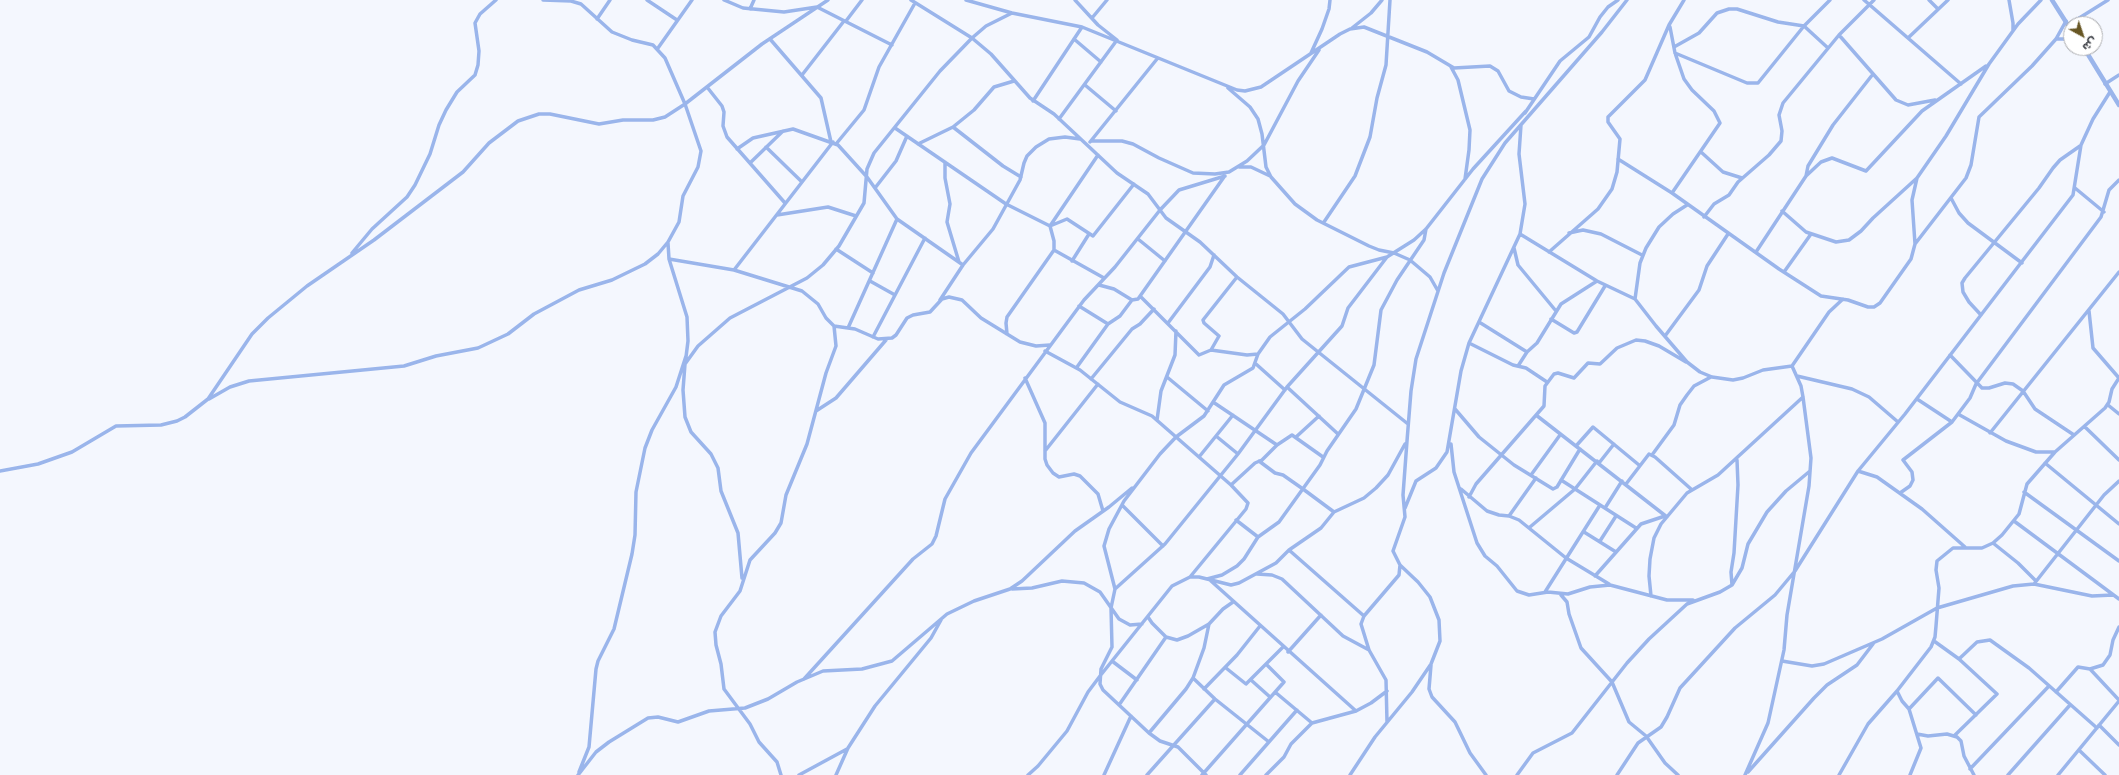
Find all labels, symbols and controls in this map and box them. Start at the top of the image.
north arrow [2063,16,2103,56]
text: ش [2080,35,2100,54]

